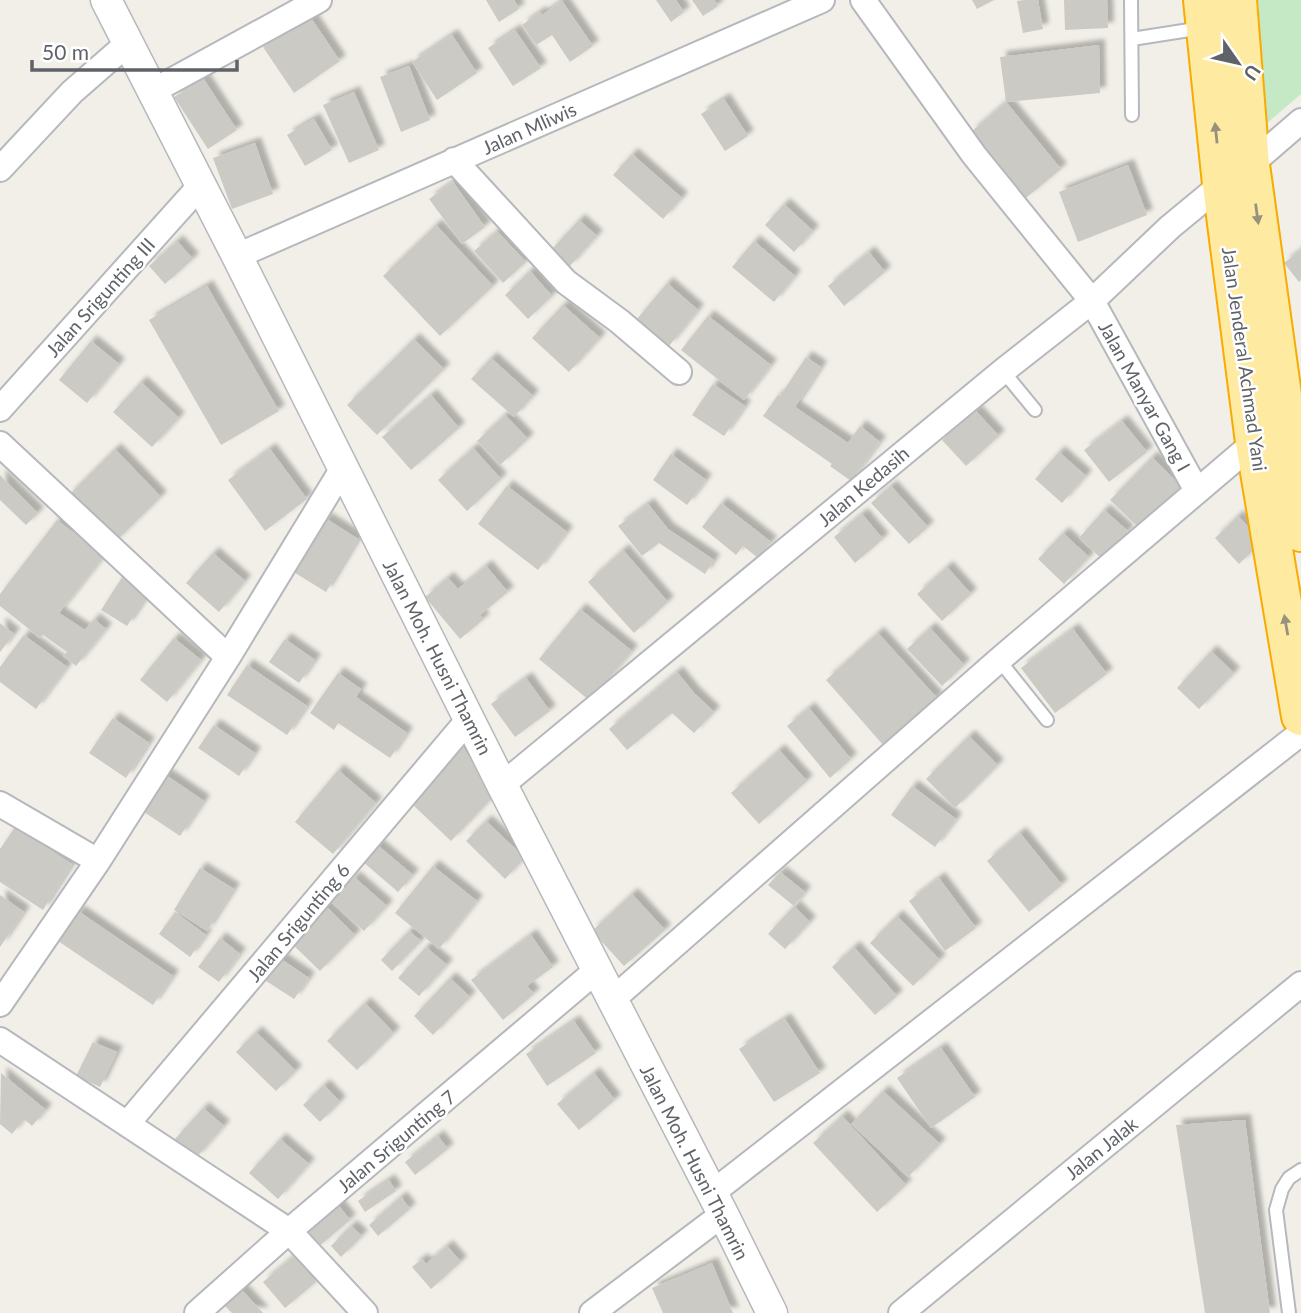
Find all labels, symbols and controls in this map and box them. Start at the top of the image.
scale bar [32,28,236,72]
north arrow [1203,28,1273,98]
text: 50 m [42,39,89,64]
text: U [1239,61,1266,85]
street label: Jalan Mliwis [478,97,580,159]
one-way arrow [1211,121,1222,143]
one-way arrow [1251,203,1262,225]
street label: Jalan Srigunting III [41,233,159,361]
street label: Jalan Jenderal Achmad Yani [1218,245,1272,473]
street label: Jalan Manyar Gang I [1094,317,1196,475]
street label: Jalan Kedasih [813,441,913,531]
street label: Jalan Moh. Husni Thamrin [379,556,497,758]
one-way arrow [1280,614,1291,636]
street label: Jalan Srigunting 6 [242,858,354,986]
street label: Jalan Moh. Husni Thamrin [636,1061,754,1263]
street label: Jalan Srigunting 7 [332,1085,460,1197]
street label: Jalan Jalak [1060,1112,1142,1184]

